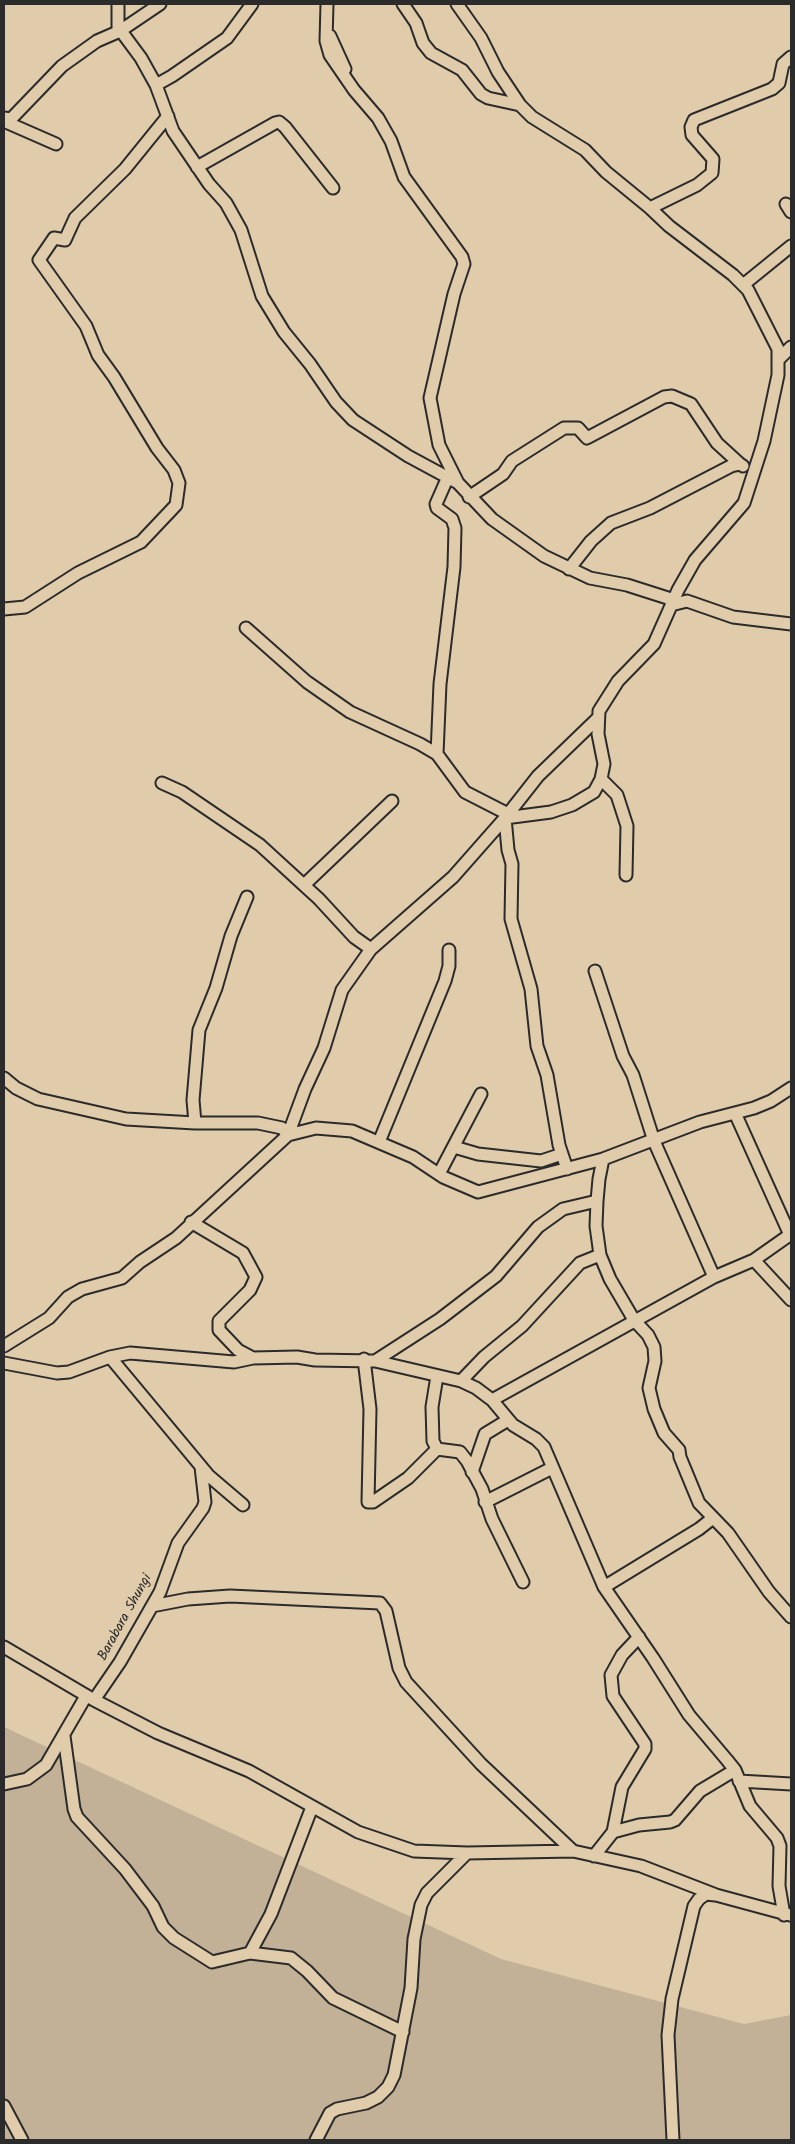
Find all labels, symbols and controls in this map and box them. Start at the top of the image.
street label: Barabara Shungi [95,1572,157,1664]

